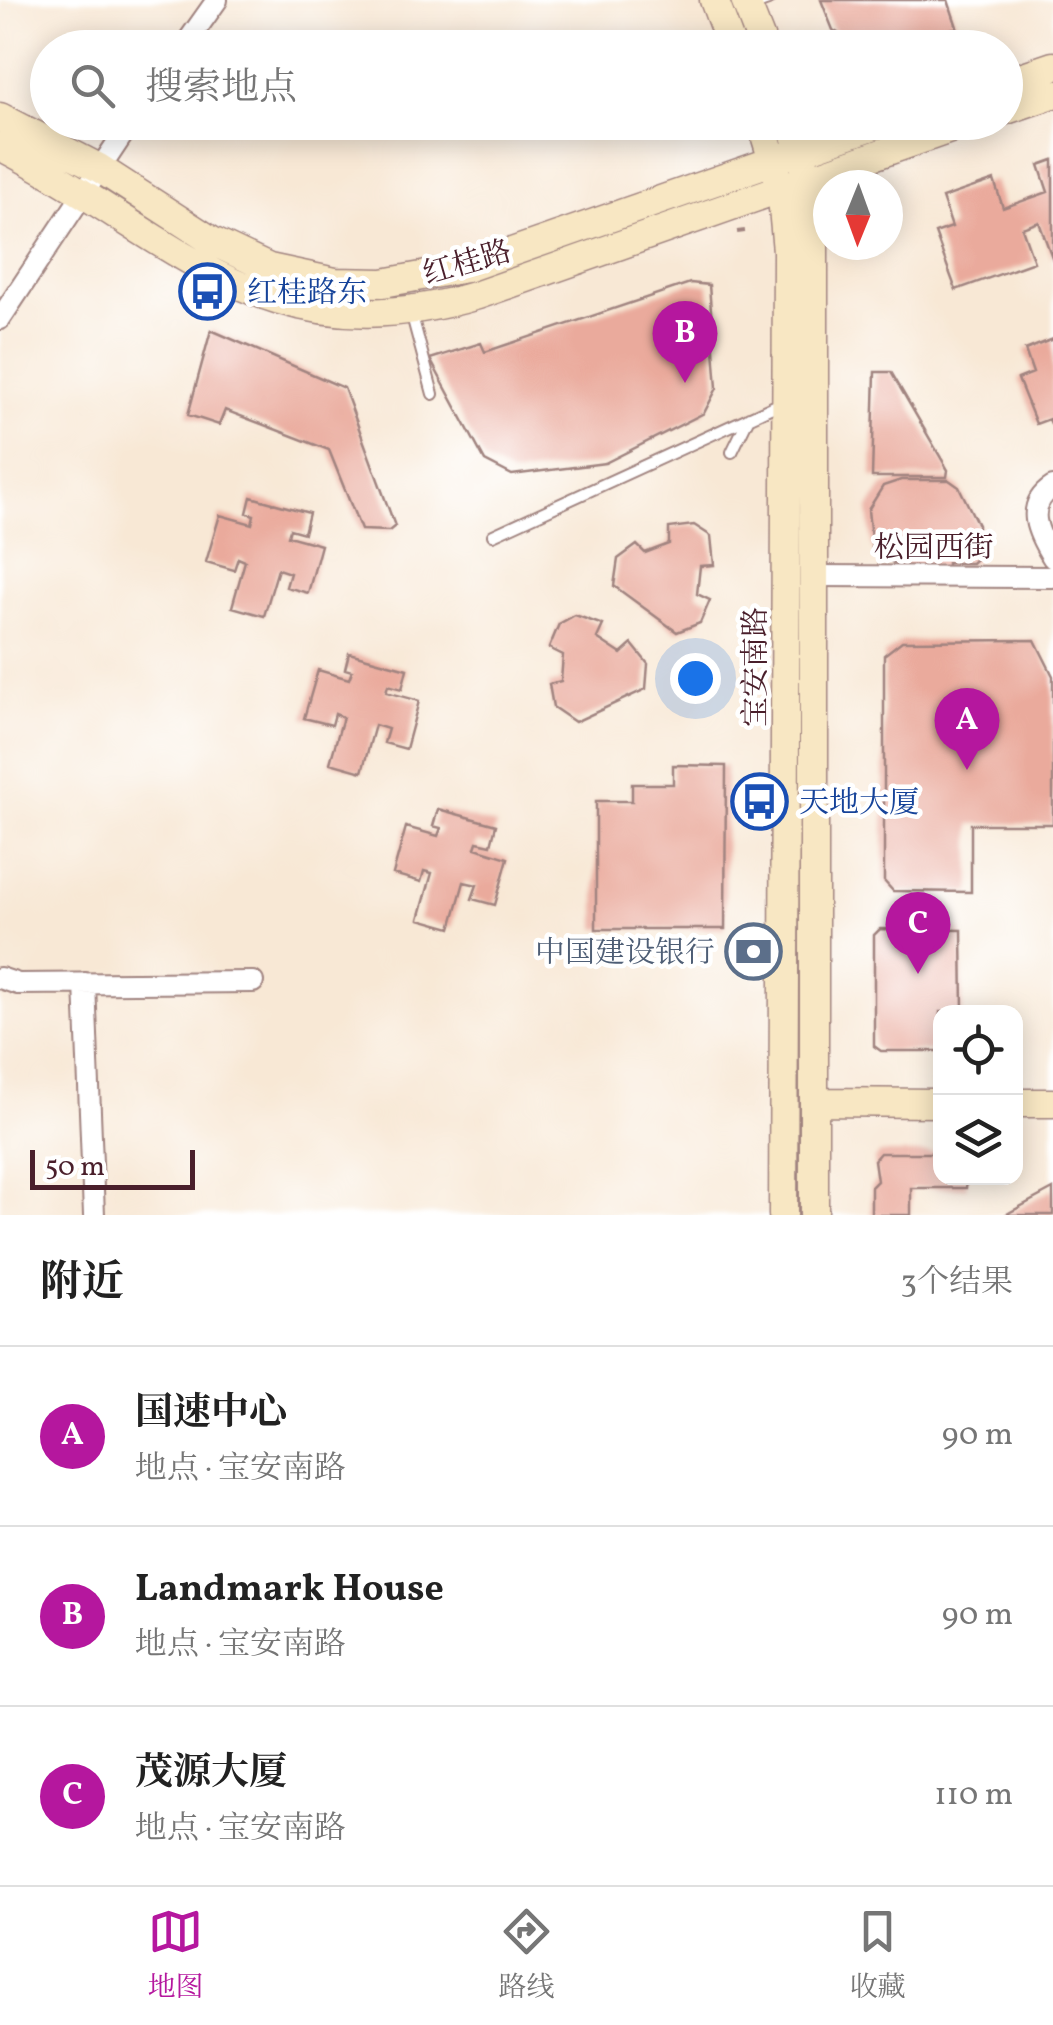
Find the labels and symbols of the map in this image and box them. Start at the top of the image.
north arrow [813,170,903,260]
street label: 红桂路 [419,231,517,297]
bus stop icon: 红桂路东 [178,262,238,322]
place label: 红桂路东 [247,273,367,315]
pin: B [652,300,718,383]
street label: 松园西街 [874,528,994,570]
street label: 宝安南路 [736,607,778,727]
your location [670,653,721,704]
pin: A [934,688,1000,770]
bus stop icon: 天地大厦 [730,772,790,832]
place label: 天地大厦 [799,783,919,825]
pin: C [886,892,950,974]
bank icon: 中国建设银行 [724,922,784,982]
place label: 中国建设银行 [535,933,715,975]
scale bar [30,1145,195,1190]

